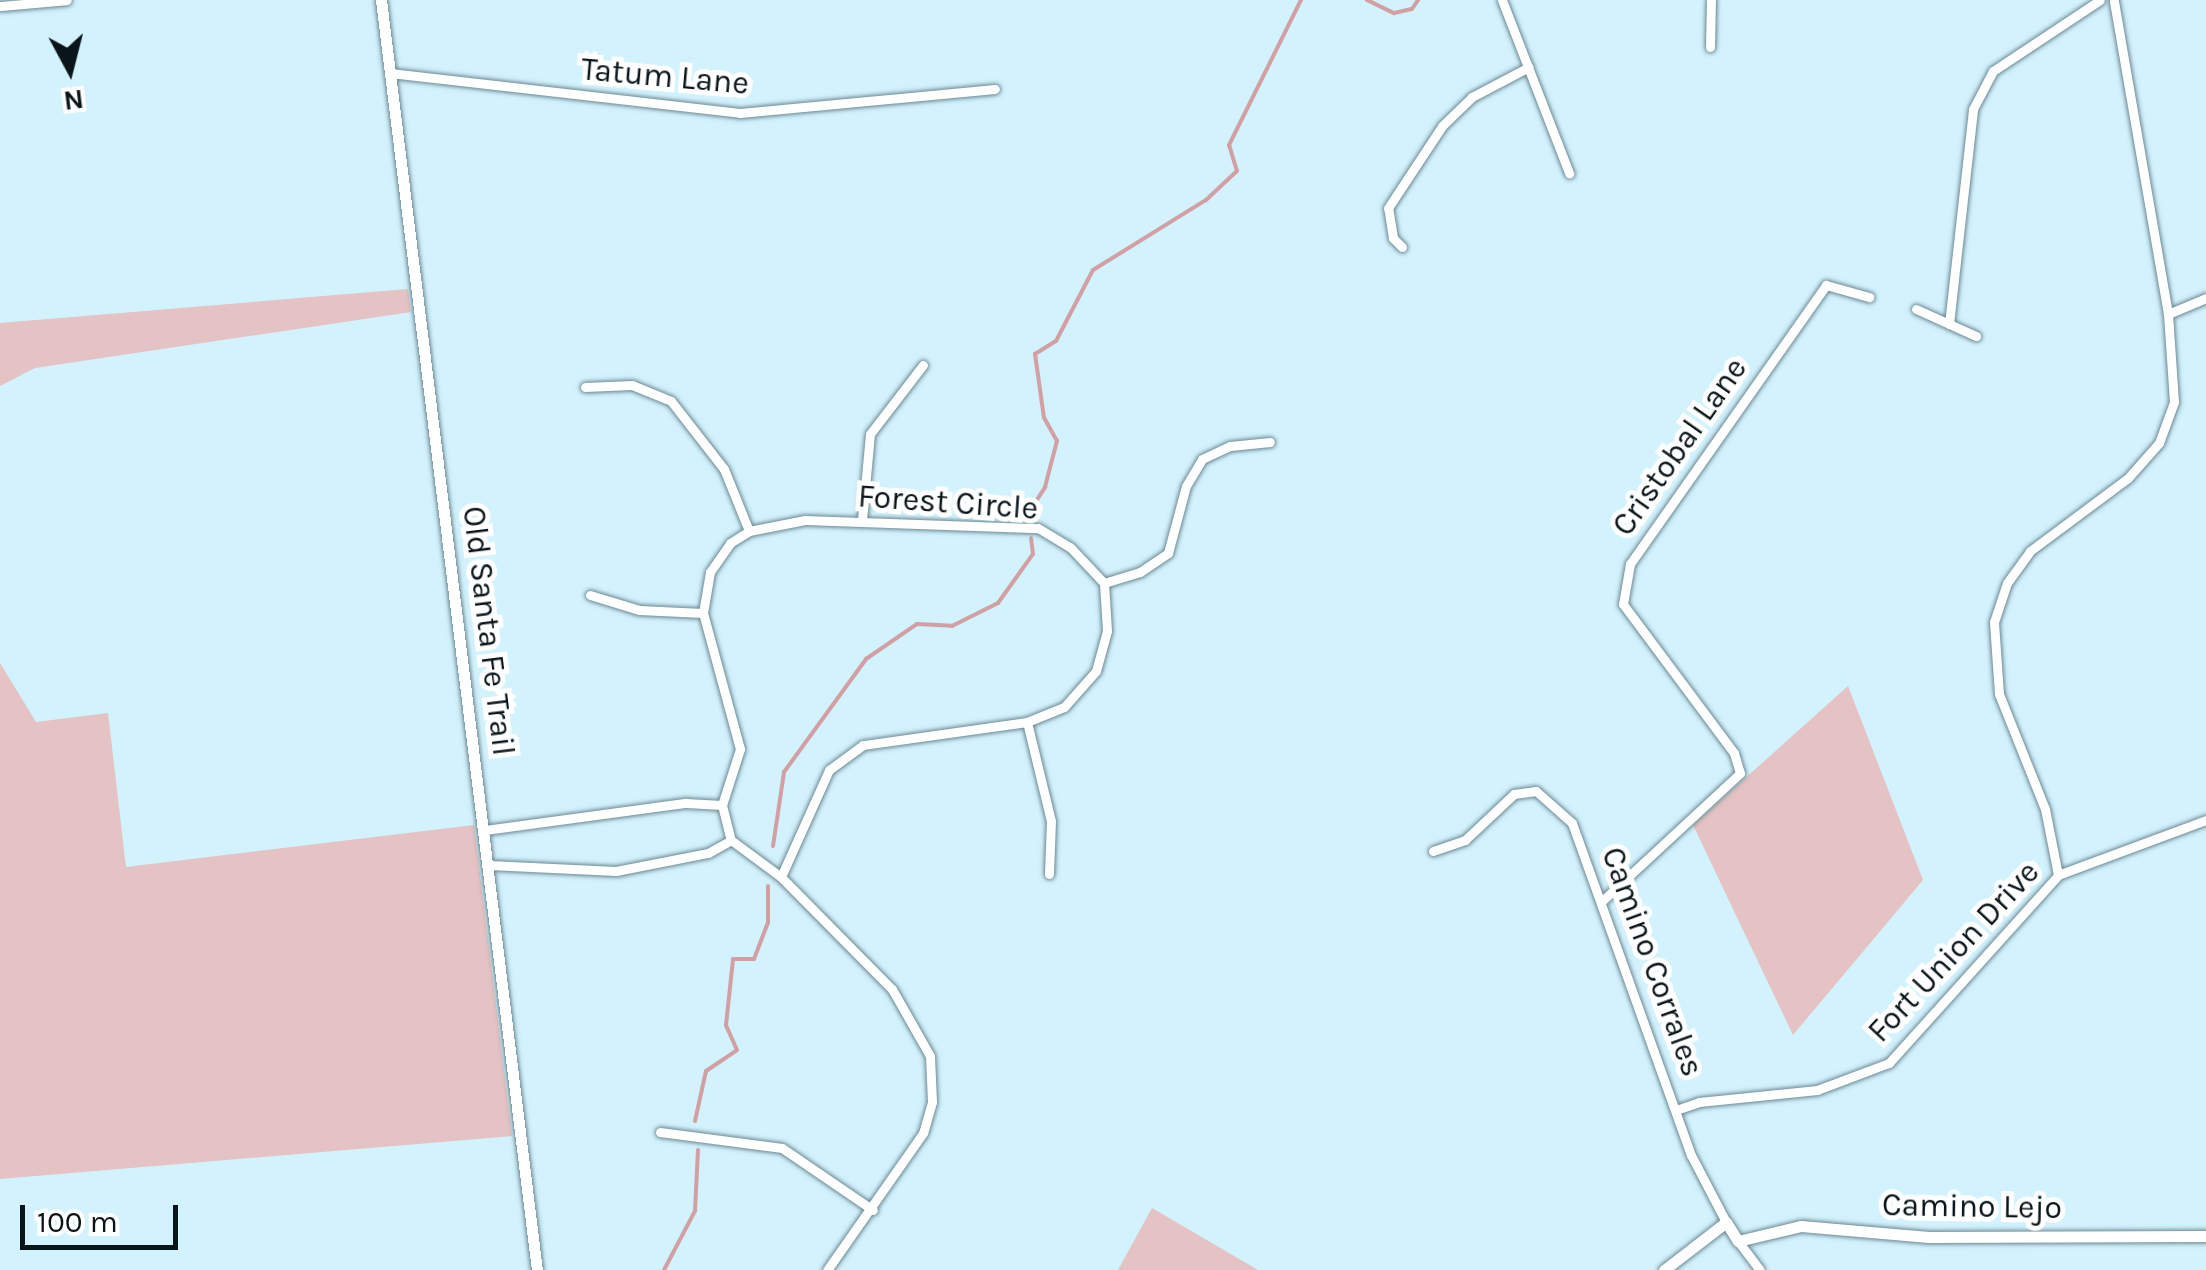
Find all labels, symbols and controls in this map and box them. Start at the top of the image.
north arrow [20,20,120,120]
street label: Tatum Lane [580,51,750,103]
text: N [62,83,86,118]
street label: Cristobal Lane [1604,351,1756,543]
street label: Forest Circle [857,478,1039,528]
street label: Old Santa Fe Trail [454,504,522,758]
street label: Camino Corrales [1593,842,1711,1082]
street label: Fort Union Drive [1860,854,2048,1050]
scale bar [25,1185,182,1247]
street label: Camino Lejo [1882,1186,2062,1228]
text: 100 m [37,1204,118,1240]

